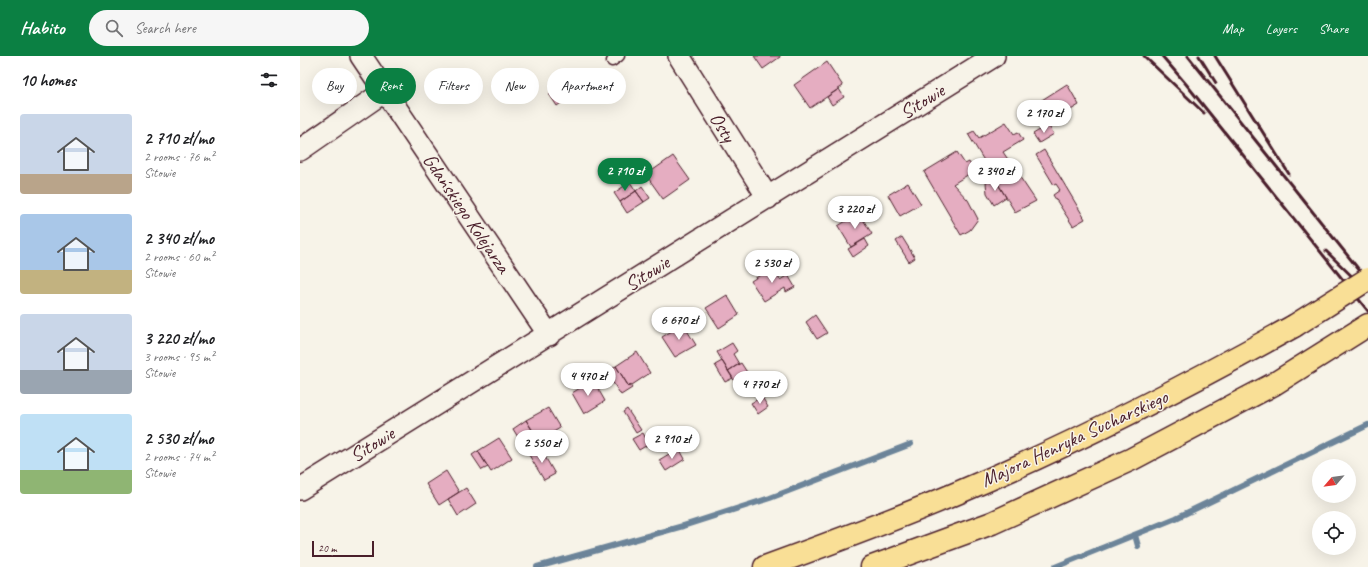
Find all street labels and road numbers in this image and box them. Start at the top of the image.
street label: Sitowie [895,77,951,125]
street label: Osty [704,108,742,149]
street label: Gdańskiego Kolejarza [417,149,517,279]
street label: Sitowie [620,249,676,297]
street label: Majora Henryka Sucharskiego [977,384,1172,493]
street label: Sitowie [345,420,401,468]

